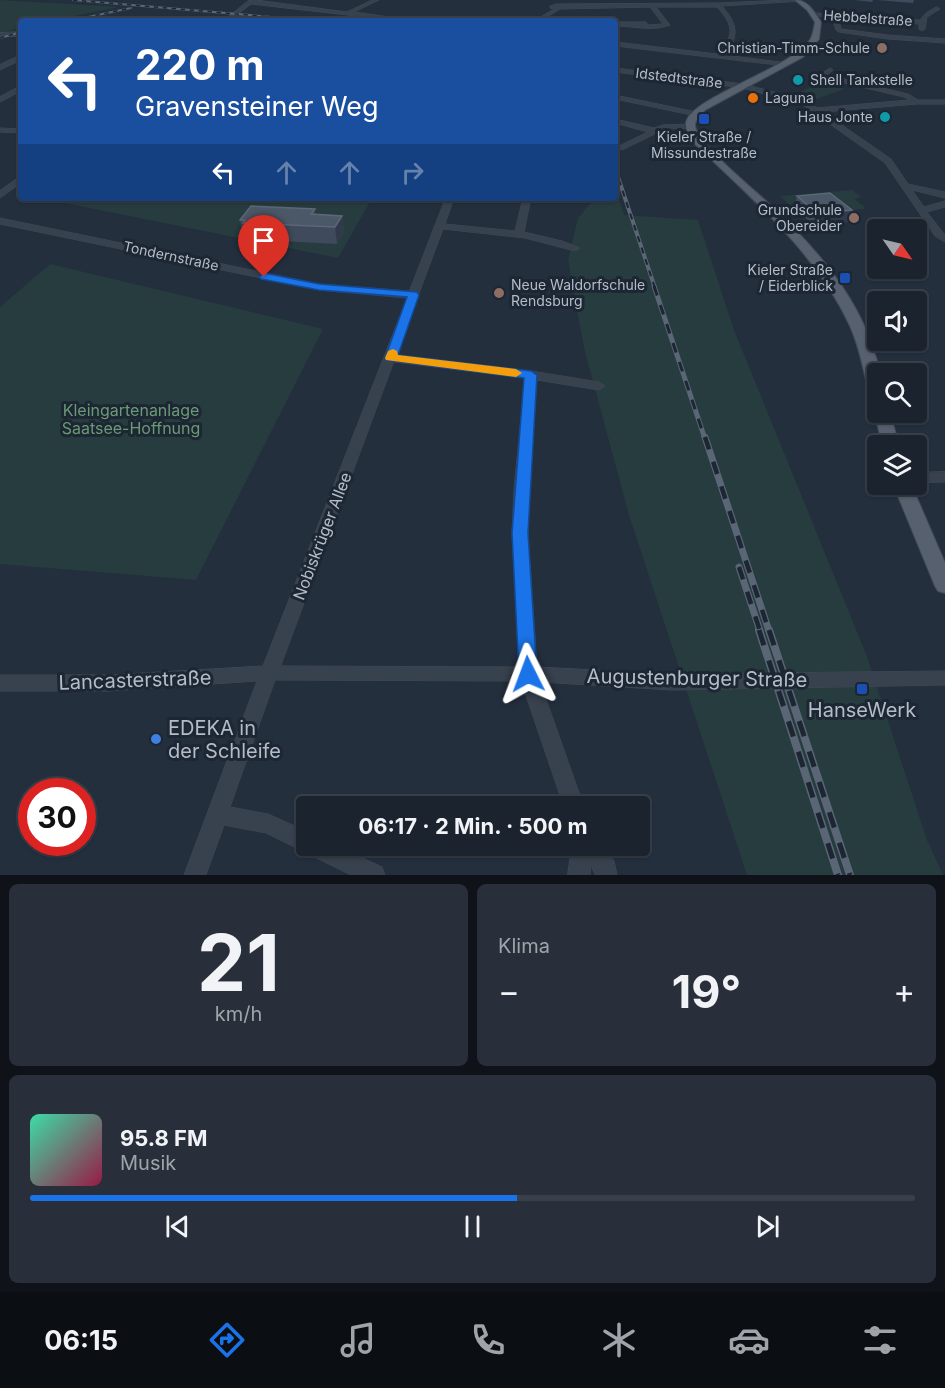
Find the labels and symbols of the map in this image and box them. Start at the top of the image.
street label: Hebbelstraße [823,6,913,29]
place label: Christian-Timm-Schule [717,39,870,56]
marker: Christian-Timm-Schule [875,41,889,55]
street label: Idstedtstraße [635,64,723,91]
place label: Shell Tankstelle [810,71,913,88]
marker: Shell Tankstelle [791,73,805,87]
place label: Laguna [765,89,814,106]
marker: Laguna [746,91,760,105]
place label: Haus Jonte [798,108,873,125]
marker: Haus Jonte [878,110,892,124]
marker: Kieler Straße / Missundestraße [697,112,711,126]
place label: Kieler Straße / Missundestraße [651,128,757,161]
place label: Grundschule Obereider [758,201,842,234]
marker: Grundschule Obereider [847,211,861,225]
pin [238,215,289,277]
north arrow [867,219,927,279]
street label: Tondernstraße [122,237,220,274]
place label: Kieler Straße / Eiderblick [748,261,833,294]
marker: Kieler Straße / Eiderblick [838,271,852,285]
place label: Neue Waldorfschule Rendsburg [511,276,645,309]
marker: Neue Waldorfschule Rendsburg [492,286,506,300]
park label: Kleingartenanlage Saatsee-Hoffnung [62,400,200,438]
street label: Nobiskrüger Allee [288,469,356,603]
position arrow [496,642,560,706]
street label: Augustenburger Straße [587,664,807,692]
street label: Lancasterstraße [58,665,212,695]
marker: HanseWerk [855,682,869,696]
place label: HanseWerk [808,698,916,722]
place label: EDEKA in der Schleife [168,716,281,763]
marker: EDEKA in der Schleife [149,732,163,746]
speed limit sign: 30 [18,778,96,856]

